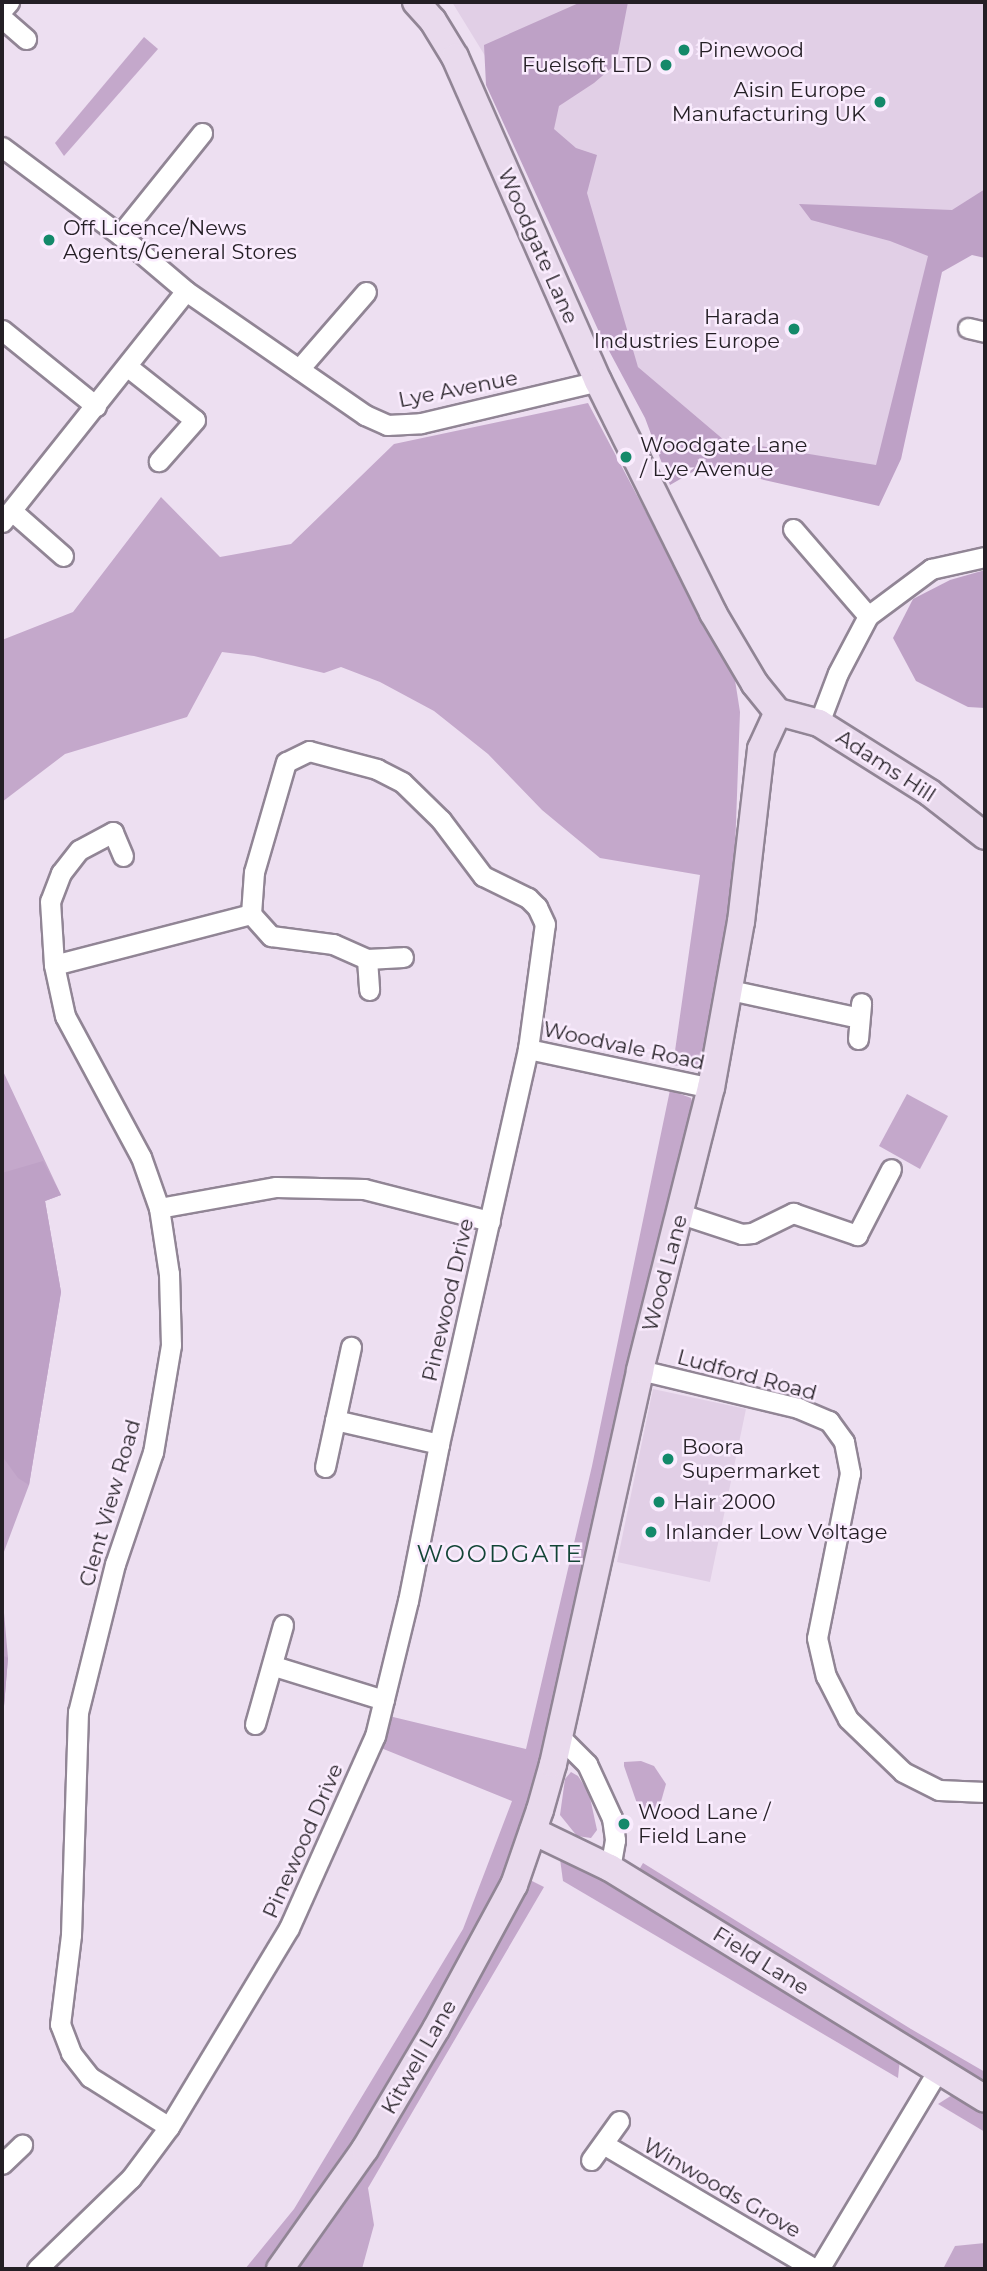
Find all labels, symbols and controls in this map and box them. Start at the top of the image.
place label: Pinewood [698,37,804,63]
marker: Pinewood [676,42,692,58]
place label: Fuelsoft LTD [522,52,652,78]
marker: Fuelsoft LTD [658,57,674,73]
place label: Aisin Europe Manufacturing UK [672,77,866,127]
marker: Aisin Europe Manufacturing UK [872,94,888,110]
street label: Woodgate Lane [492,164,584,328]
place label: Off Licence/News Agents/General Stores [63,215,297,265]
marker: Off Licence/News Agents/General Stores [41,232,57,248]
place label: Harada Industries Europe [594,304,780,354]
marker: Harada Industries Europe [786,321,802,337]
street label: Lye Avenue [396,365,520,413]
place label: Woodgate Lane / Lye Avenue [640,432,807,482]
marker: Woodgate Lane / Lye Avenue [618,449,634,465]
street label: Adams Hill [831,724,941,808]
street label: Woodvale Road [541,1017,707,1075]
street label: Wood Lane [637,1212,693,1334]
street label: Pinewood Drive [417,1216,479,1384]
street label: Ludford Road [674,1344,820,1406]
street label: Clent View Road [74,1417,146,1589]
place label: Boora Supermarket [682,1434,820,1484]
marker: Boora Supermarket [660,1451,676,1467]
place label: Hair 2000 [673,1489,776,1515]
marker: Hair 2000 [651,1494,667,1510]
place label: Inlander Low Voltage [665,1519,887,1545]
marker: Inlander Low Voltage [643,1524,659,1540]
district label: WOODGATE [417,1540,583,1568]
street label: Pinewood Drive [258,1760,348,1922]
place label: Wood Lane / Field Lane [638,1799,770,1849]
marker: Wood Lane / Field Lane [616,1816,632,1832]
street label: Field Lane [708,1922,814,2000]
street label: Kitwell Lane [376,1995,462,2119]
street label: Winwoods Grove [639,2133,805,2243]

